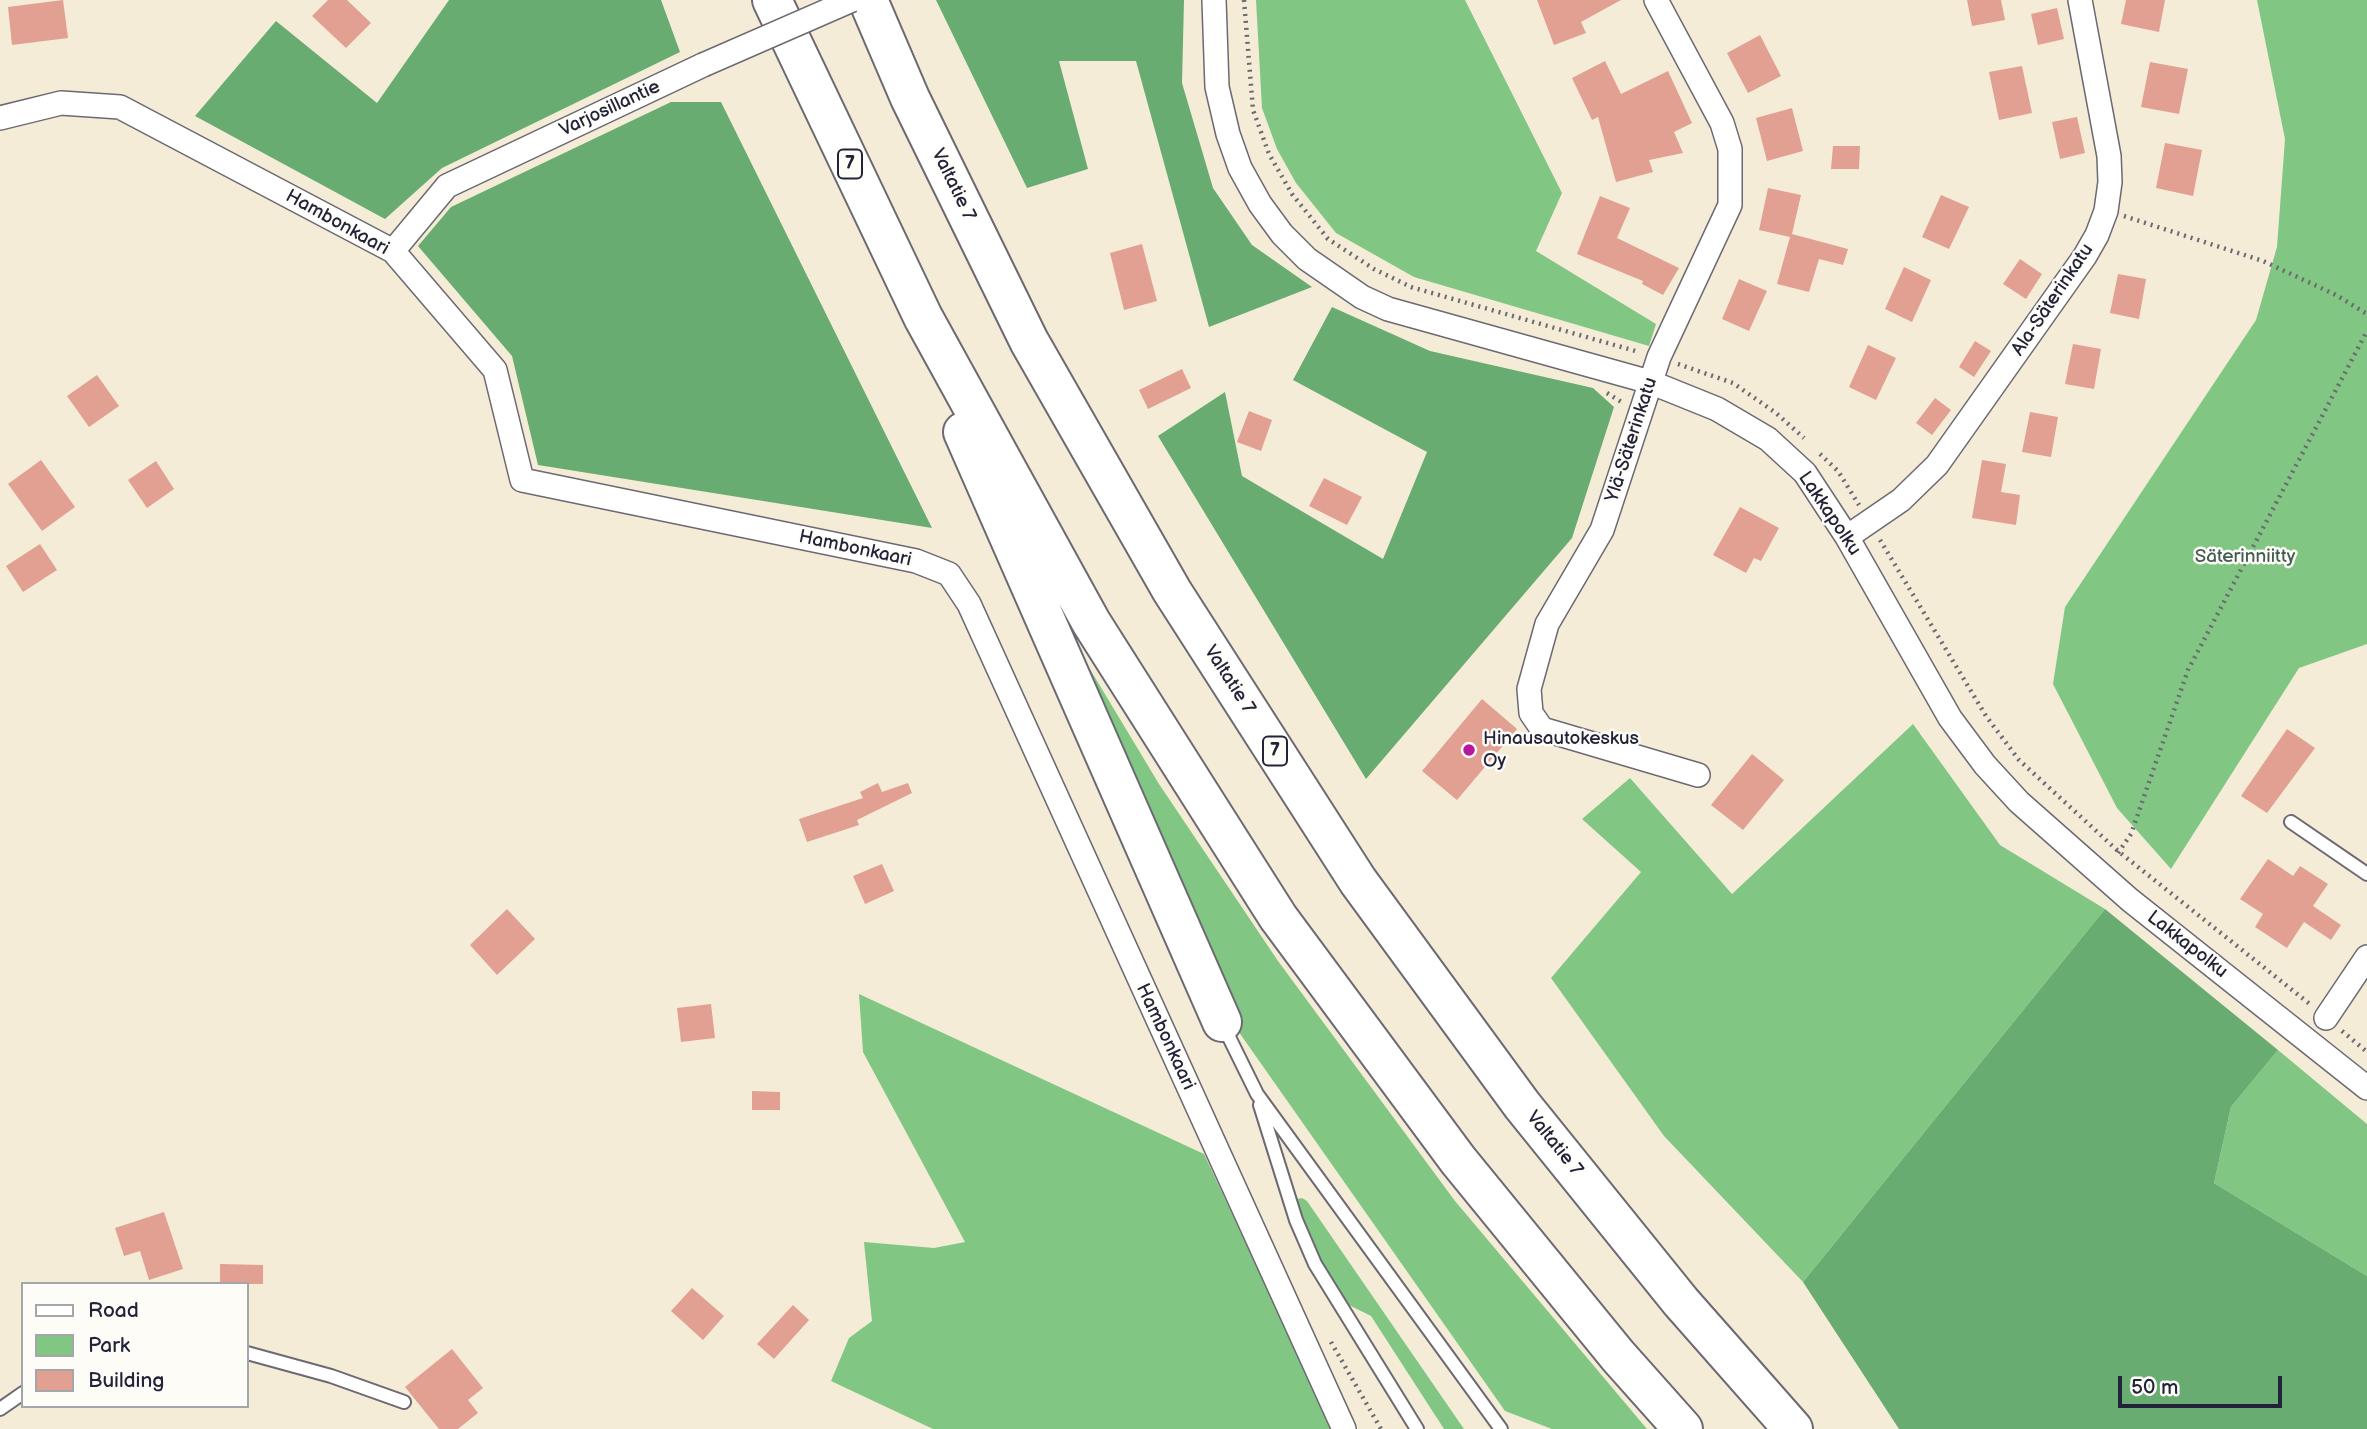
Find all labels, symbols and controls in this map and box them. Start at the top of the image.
street label: Varjosillantie [556,76,664,142]
street label: Valtatie 7 [926,145,980,225]
road number: 7 [838,149,862,178]
street label: Hambonkaari [281,185,393,261]
street label: Ala-Säterinkatu [2007,240,2099,360]
street label: Ylä-Säterinkatu [1601,375,1663,505]
street label: Lakkapolku [1793,468,1865,560]
street label: Hambonkaari [797,526,913,572]
park label: Säterinniitty [2195,546,2295,568]
street label: Valtatie 7 [1198,641,1260,719]
place label: Hinausautokeskus Oy [1483,728,1639,772]
road number: 7 [1263,736,1287,766]
marker: Hinausautokeskus Oy [1461,742,1477,758]
street label: Lakkapolku [2142,906,2232,984]
street label: Hambonkaari [1130,980,1200,1094]
street label: Valtatie 7 [1521,1107,1587,1181]
legend [21,1282,248,1408]
text: Road [88,1298,139,1323]
text: Park [88,1333,130,1358]
scale bar [2122,1362,2286,1406]
text: Building [88,1368,164,1393]
text: 50 m [2131,1375,2178,1400]

